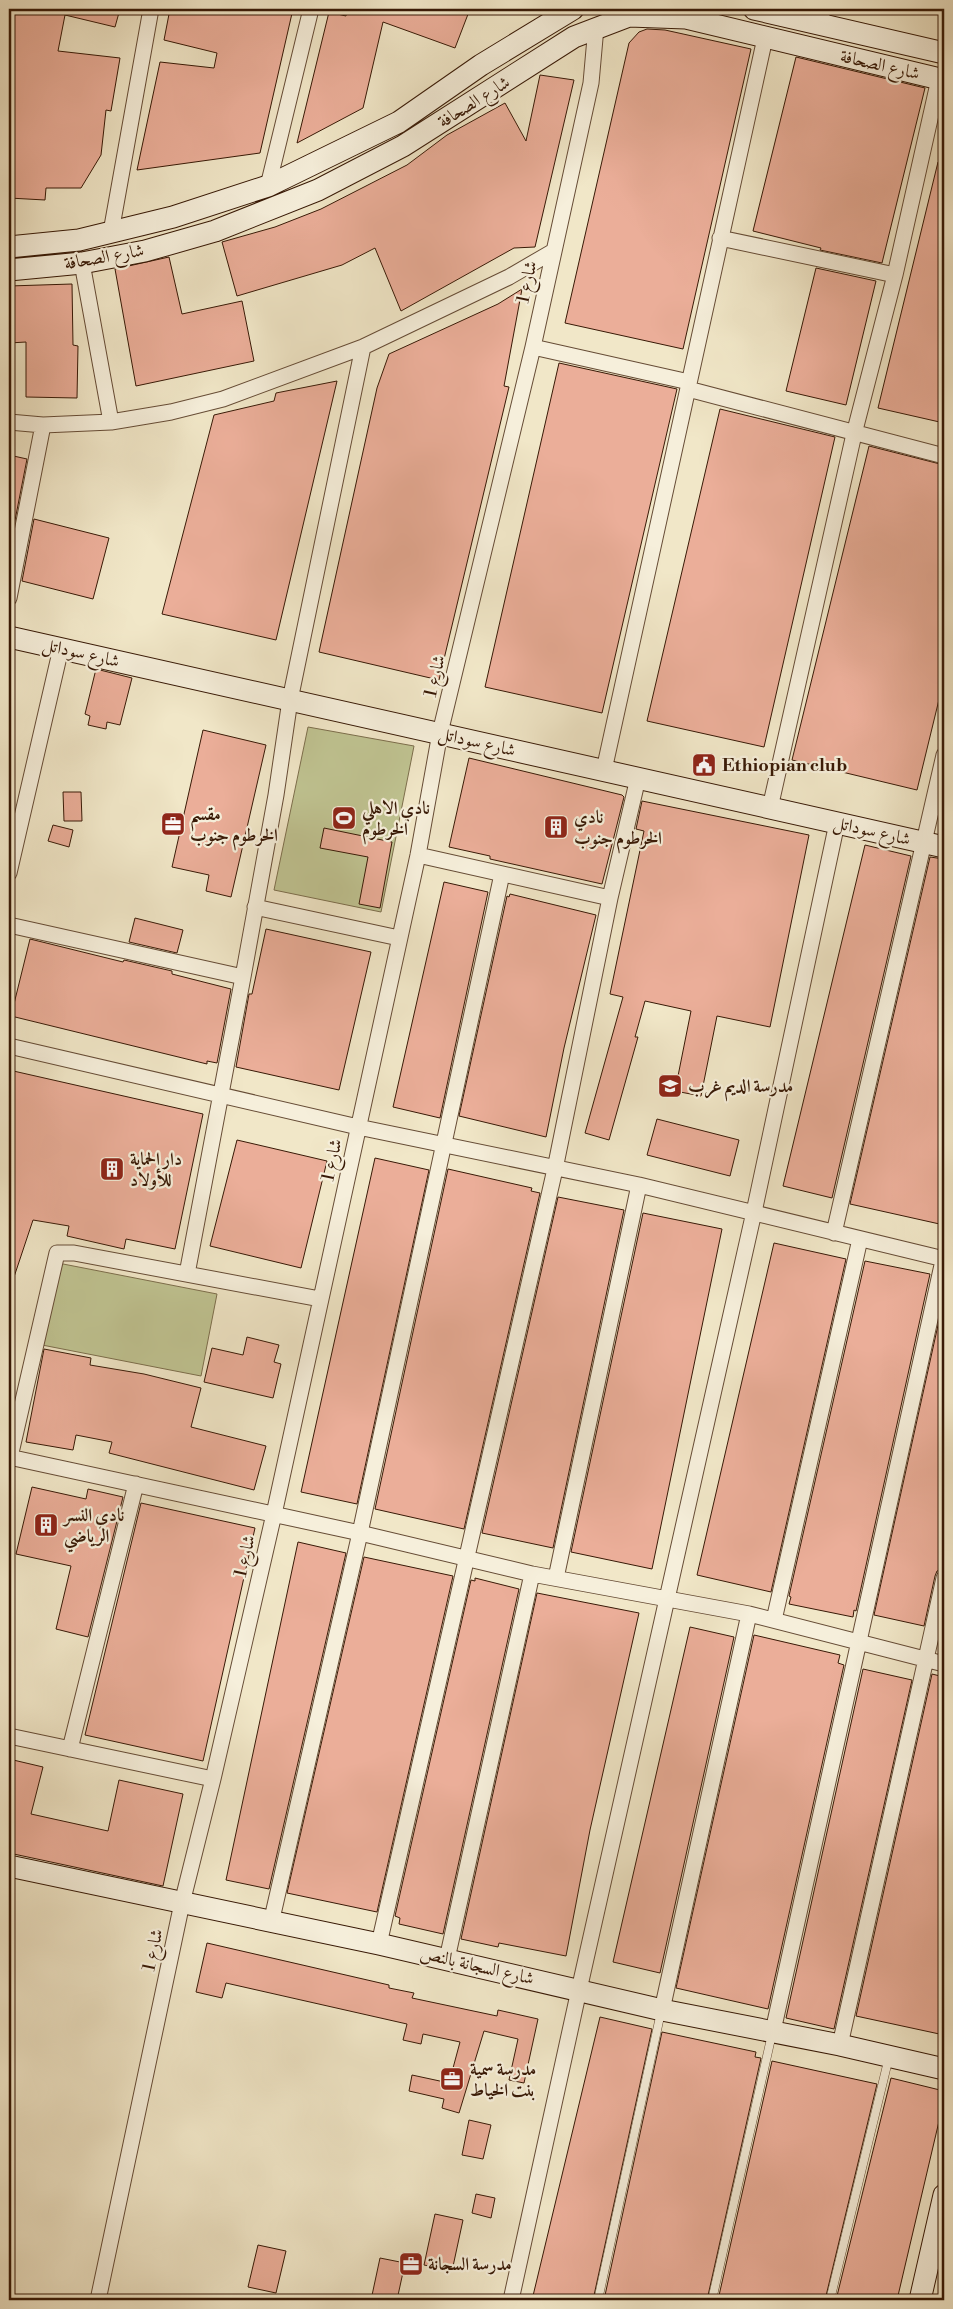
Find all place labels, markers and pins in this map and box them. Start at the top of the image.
public building icon: Ethiopian club [691,752,717,778]
place label: Ethiopian club [722,754,847,777]
place label: نادي الاهلي الخرطوم [361,797,430,845]
place label: مقسم الخرطوم جنوب [190,803,278,851]
sports icon: نادي الاهلي الخرطوم [331,805,357,831]
place label: نادي الخرطوم جنوب [574,806,662,854]
office icon: مقسم الخرطوم جنوب [160,811,186,837]
building icon: نادي الخرطوم جنوب [543,814,569,840]
school or university icon: مدرسة الديم غرب [657,1073,683,1099]
place label: مدرسة الديم غرب [688,1075,793,1102]
place label: دار الحماية للأولاد [130,1148,182,1192]
building icon: دار الحماية للأولاد [99,1156,125,1182]
place label: نادي النسر الرياضي [62,1504,125,1553]
building icon: نادي النسر الرياضي [33,1512,59,1538]
place label: مدرسة سمية بنت الخياط [470,2058,536,2102]
office icon: مدرسة سمية بنت الخياط [439,2066,465,2092]
office icon: مدرسة السجانة [398,2251,424,2277]
place label: مدرسة السجانة [428,2253,512,2276]

